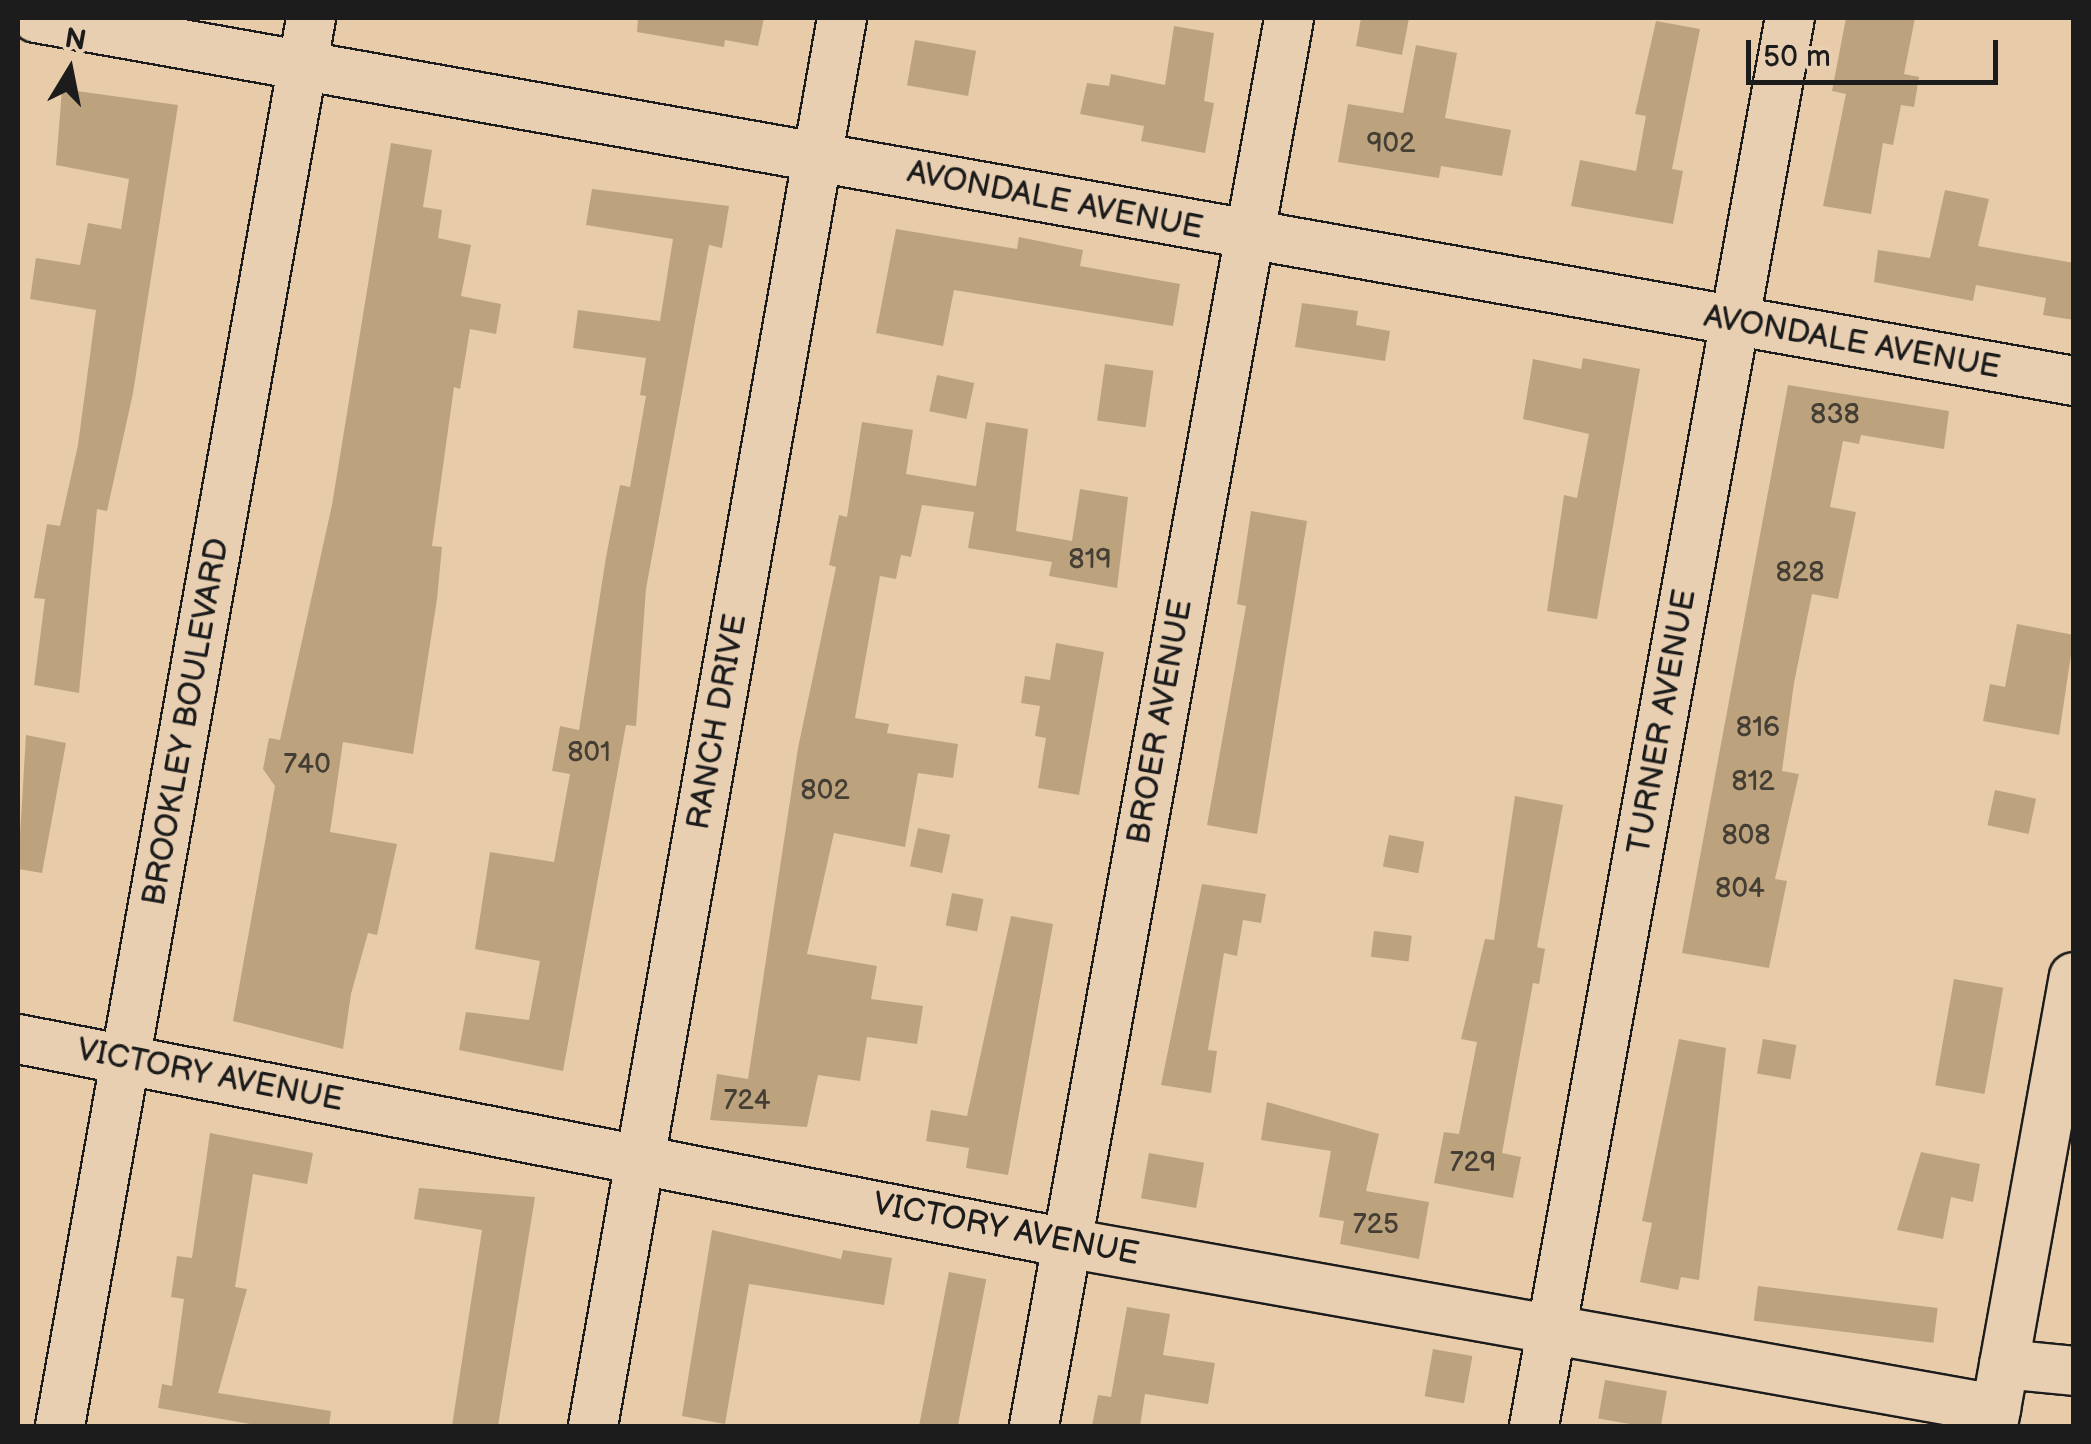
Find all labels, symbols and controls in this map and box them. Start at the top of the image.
north arrow [20,20,120,120]
scale bar [1751,20,2004,82]
text: N [62,22,89,58]
text: 50 m [1763,39,1831,75]
house number: 902 [1366,127,1416,161]
street label: AVONDALE AVENUE [904,153,1206,249]
street label: AVONDALE AVENUE [1701,298,2003,388]
house number: 838 [1810,398,1860,432]
street label: BROOKLEY BOULEVARD [136,535,238,909]
house number: 819 [1068,543,1112,577]
house number: 828 [1775,556,1825,590]
street label: TURNER AVENUE [1621,587,1705,857]
street label: BROER AVENUE [1121,597,1201,847]
street label: RANCH DRIVE [680,611,756,833]
house number: 816 [1736,711,1780,745]
house number: 801 [567,736,611,770]
house number: 740 [283,748,331,782]
house number: 812 [1731,765,1775,799]
house number: 802 [800,774,850,808]
house number: 808 [1721,819,1771,853]
house number: 804 [1715,872,1765,906]
street label: VICTORY AVENUE [74,1031,346,1121]
house number: 724 [724,1084,770,1118]
house number: 729 [1450,1146,1496,1180]
street label: VICTORY AVENUE [870,1185,1142,1275]
house number: 725 [1353,1208,1399,1242]

